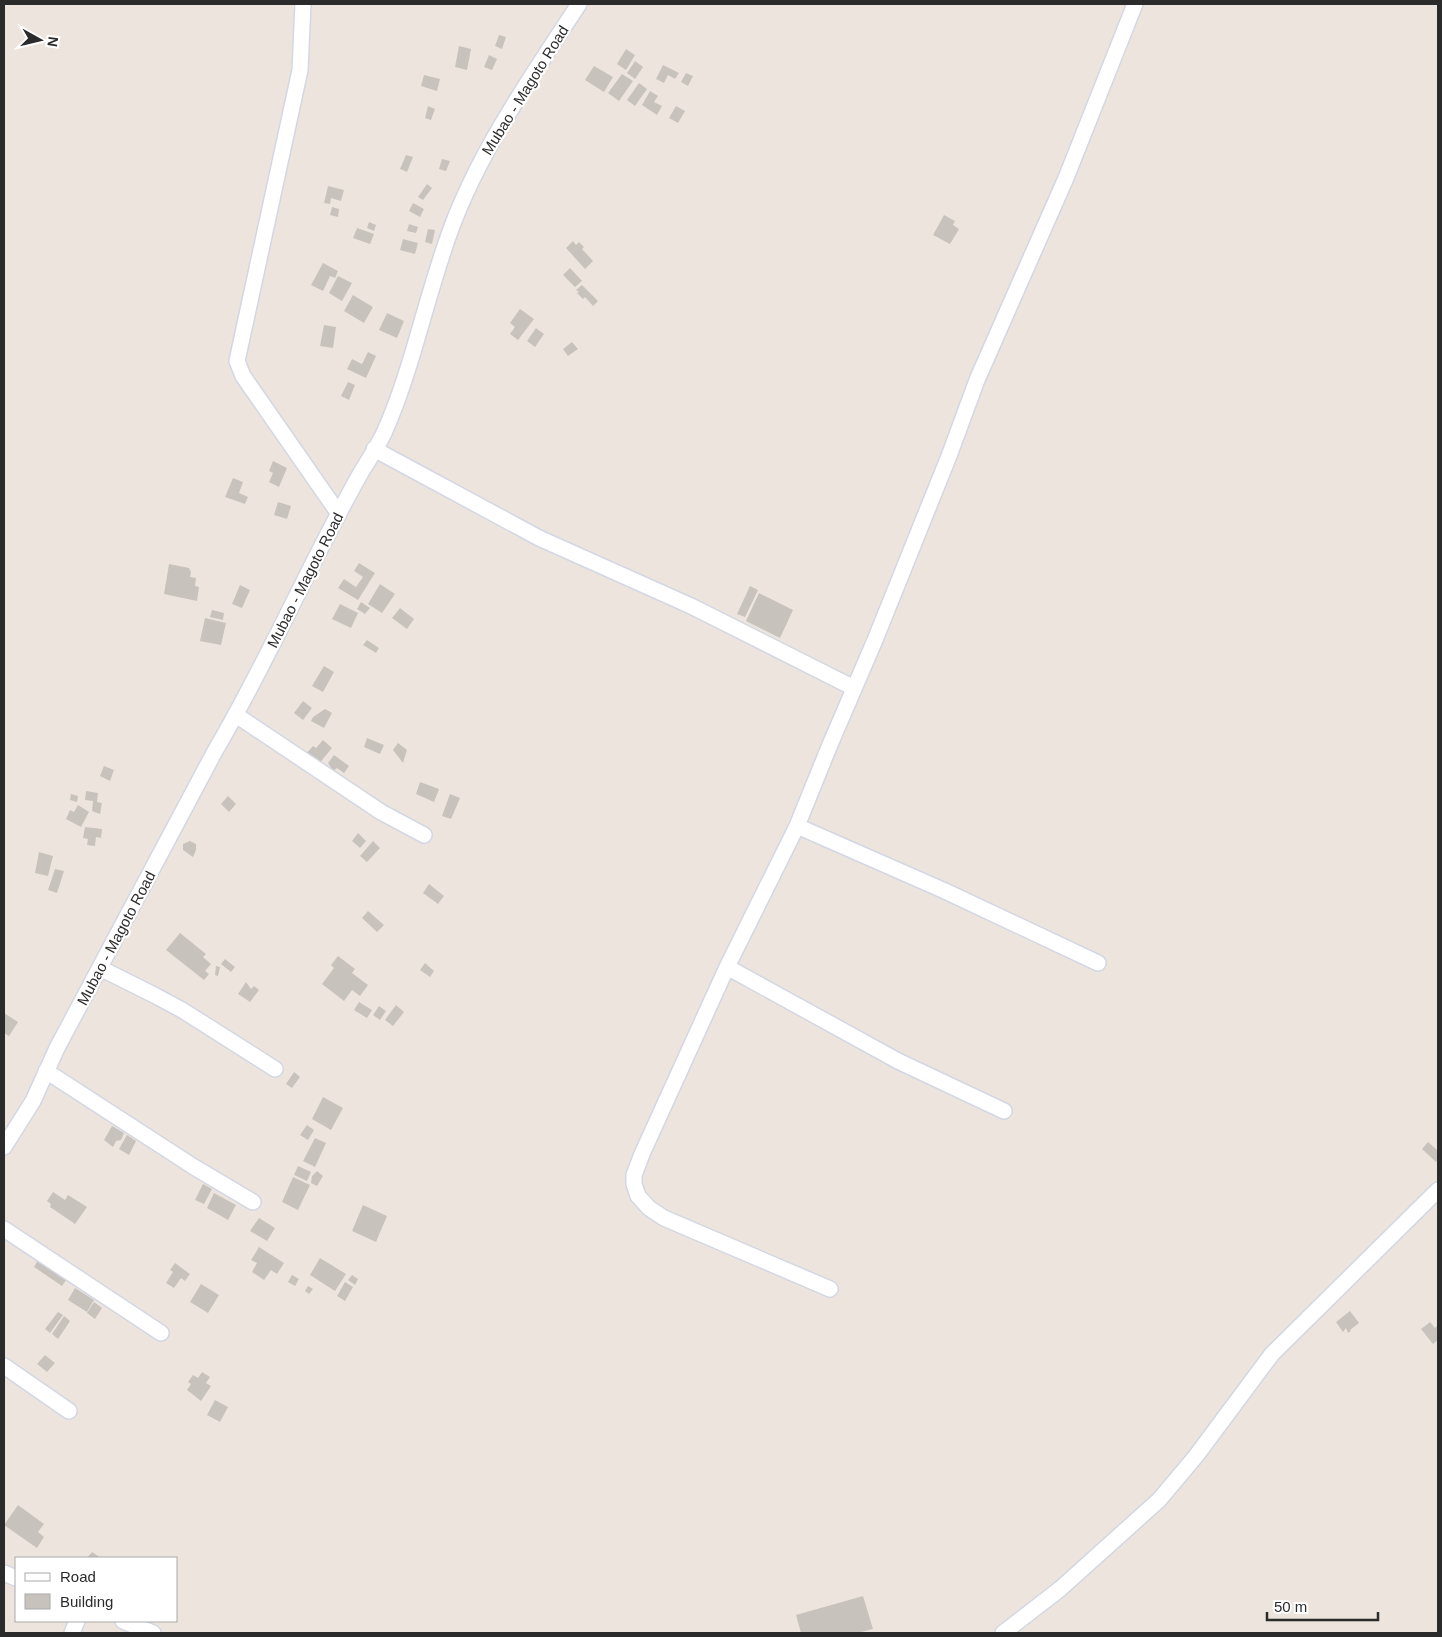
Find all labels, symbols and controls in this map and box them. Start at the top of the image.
north arrow [15,15,65,65]
street label: Mubao - Magoto Road [478,22,572,158]
text: N [44,36,62,48]
street label: Mubao - Magoto Road [264,510,346,650]
street label: Mubao - Magoto Road [73,868,159,1008]
legend [15,1557,178,1622]
text: Road [60,1568,96,1585]
scale bar [1267,1590,1378,1622]
text: Building [60,1593,113,1610]
text: 50 m [1274,1598,1307,1615]

